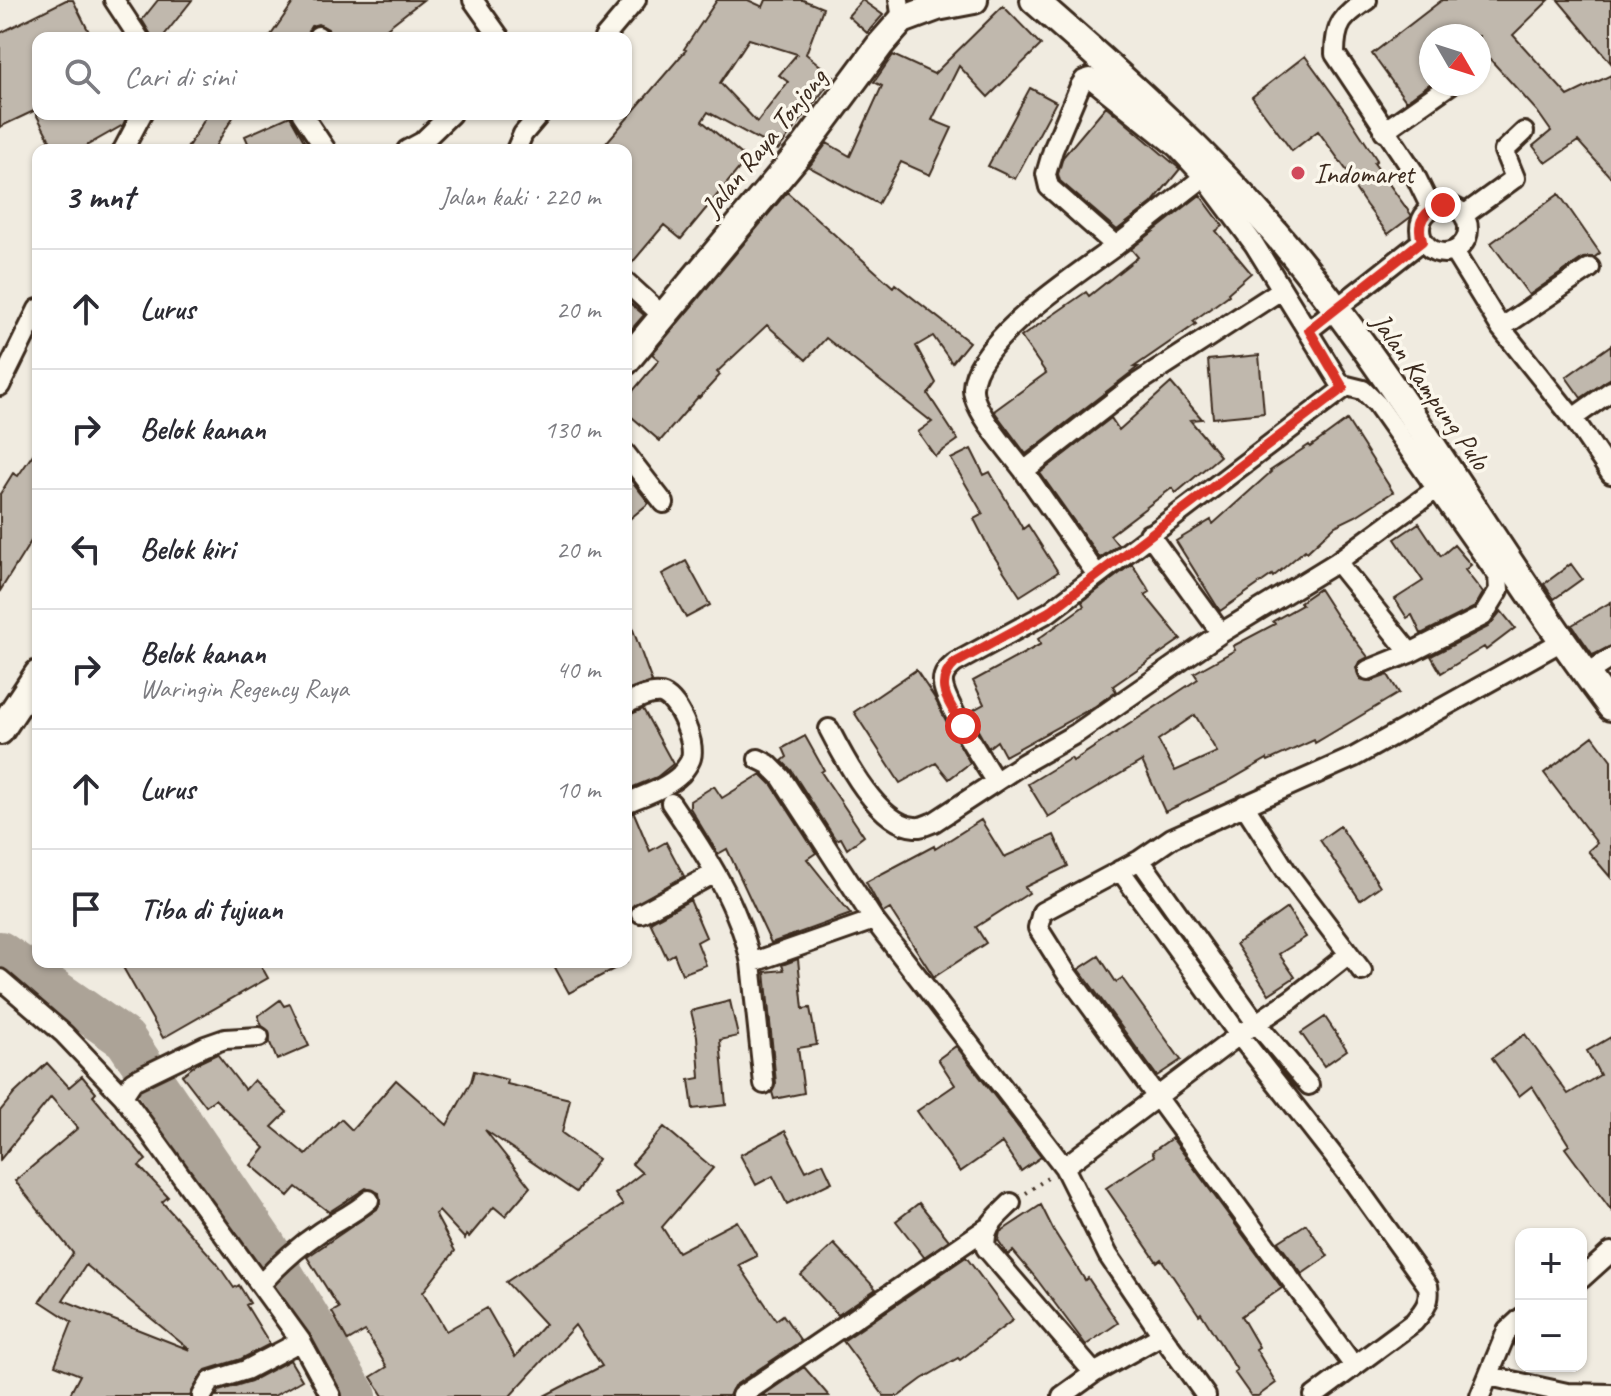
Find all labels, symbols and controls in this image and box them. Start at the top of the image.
north arrow [1419,24,1491,96]
search box [32,32,632,120]
icon: search [60,54,104,98]
text: Cari di sini [124,57,235,95]
street label: Jalan Raya Tonjong [692,60,835,225]
place label: Indomaret [1314,156,1416,191]
marker: Indomaret [1289,164,1307,182]
text: 3 mnt [64,175,134,218]
text: Jalan kaki · 220 m [440,180,600,213]
route end [1425,187,1461,223]
icon: ahead [64,287,108,331]
text: Lurus [140,290,195,328]
text: 20 m [556,293,600,326]
street label: Jalan Kampung Pulo [1363,304,1499,478]
icon: right [64,407,108,451]
text: Belok kanan [140,410,265,448]
text: 130 m [544,413,600,446]
icon: left [64,527,108,571]
text: Belok kiri [140,530,235,568]
text: 20 m [556,533,600,566]
text: Belok kanan [140,634,265,672]
icon: right [64,647,108,691]
text: 40 m [556,653,600,686]
text: Waringin Regency Raya [140,672,349,705]
route start [945,708,981,744]
icon: ahead [64,767,108,811]
text: Lurus [140,770,195,808]
text: 10 m [556,773,600,806]
icon: arrive [64,887,108,931]
text: Tiba di tujuan [140,890,283,928]
map controls [1515,1228,1587,1372]
button: + [1515,1228,1587,1300]
button: − [1515,1300,1587,1372]

